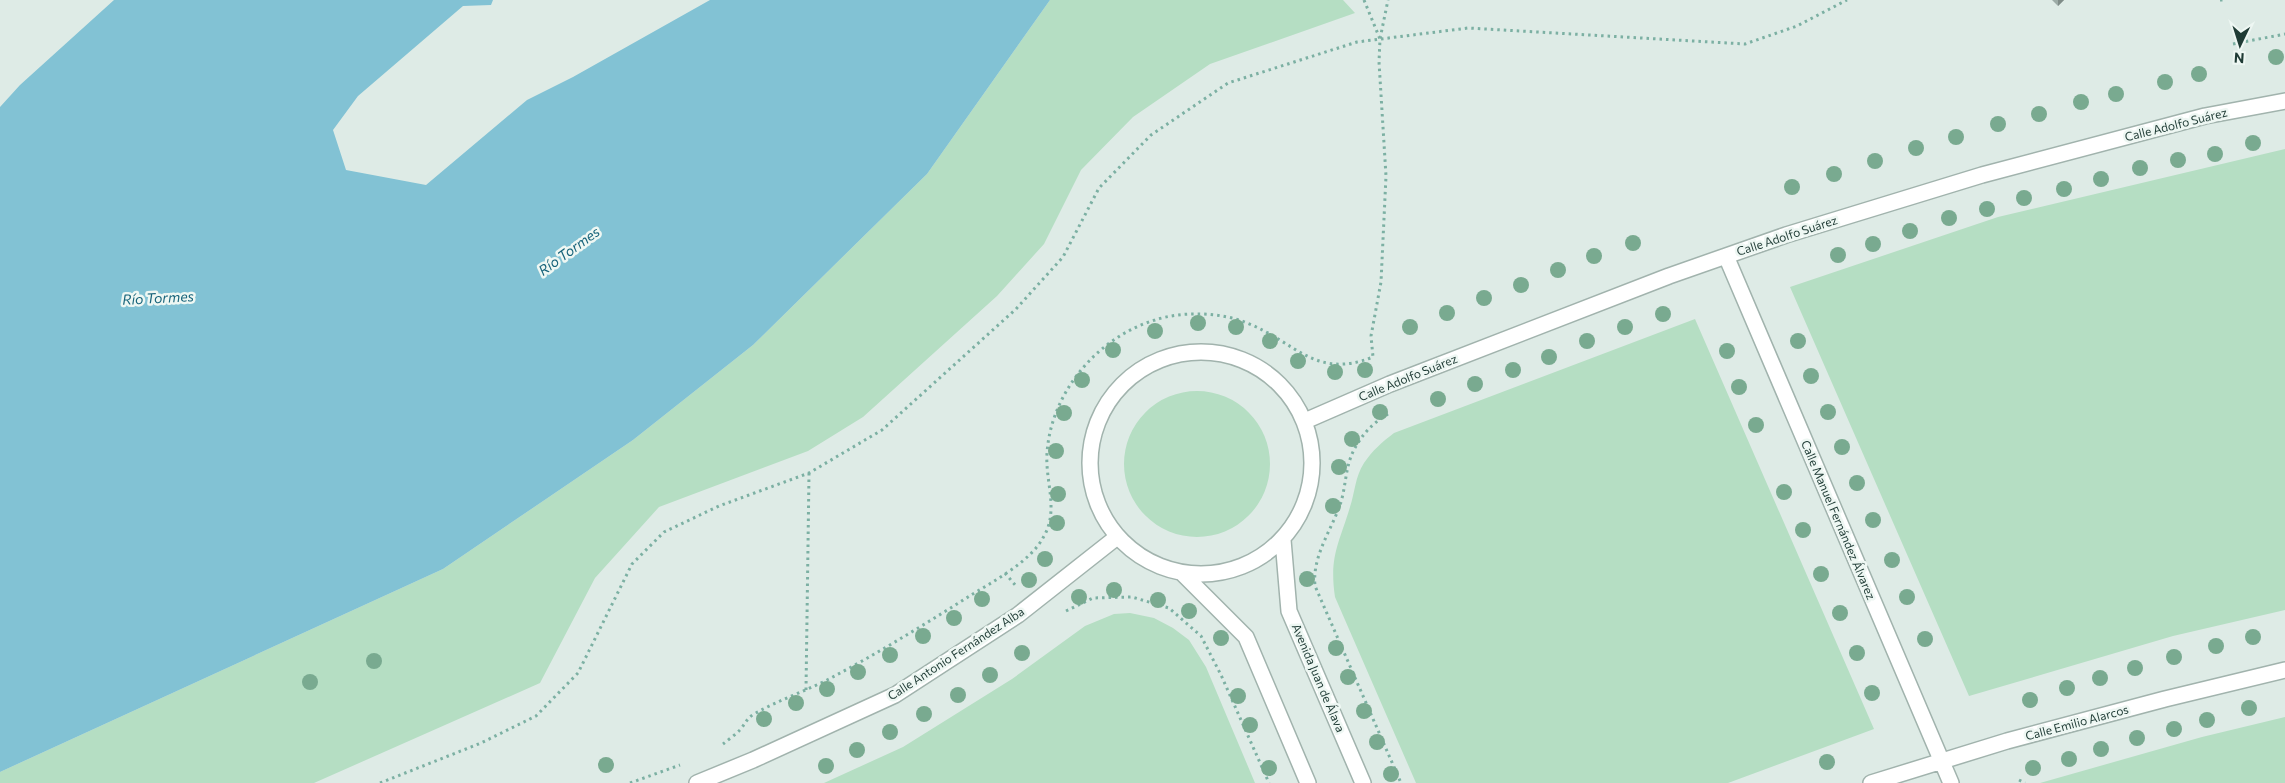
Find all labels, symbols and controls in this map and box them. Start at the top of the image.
north arrow [2215,20,2265,70]
text: N [2233,50,2245,67]
street label: Calle Adolfo Suárez [2123,105,2228,144]
street label: Calle Adolfo Suárez [1735,212,1839,258]
water label: Río Tormes [535,223,603,279]
water label: Río Tormes [122,287,194,308]
street label: Calle Adolfo Suárez [1356,351,1459,403]
street label: Calle Manuel Fernández Álvarez [1799,438,1879,601]
street label: Calle Antonio Fernández Alba [885,604,1026,703]
street label: Avenida Juan de Álava [1289,621,1348,734]
street label: Calle Emilio Alarcos [2024,702,2130,743]

